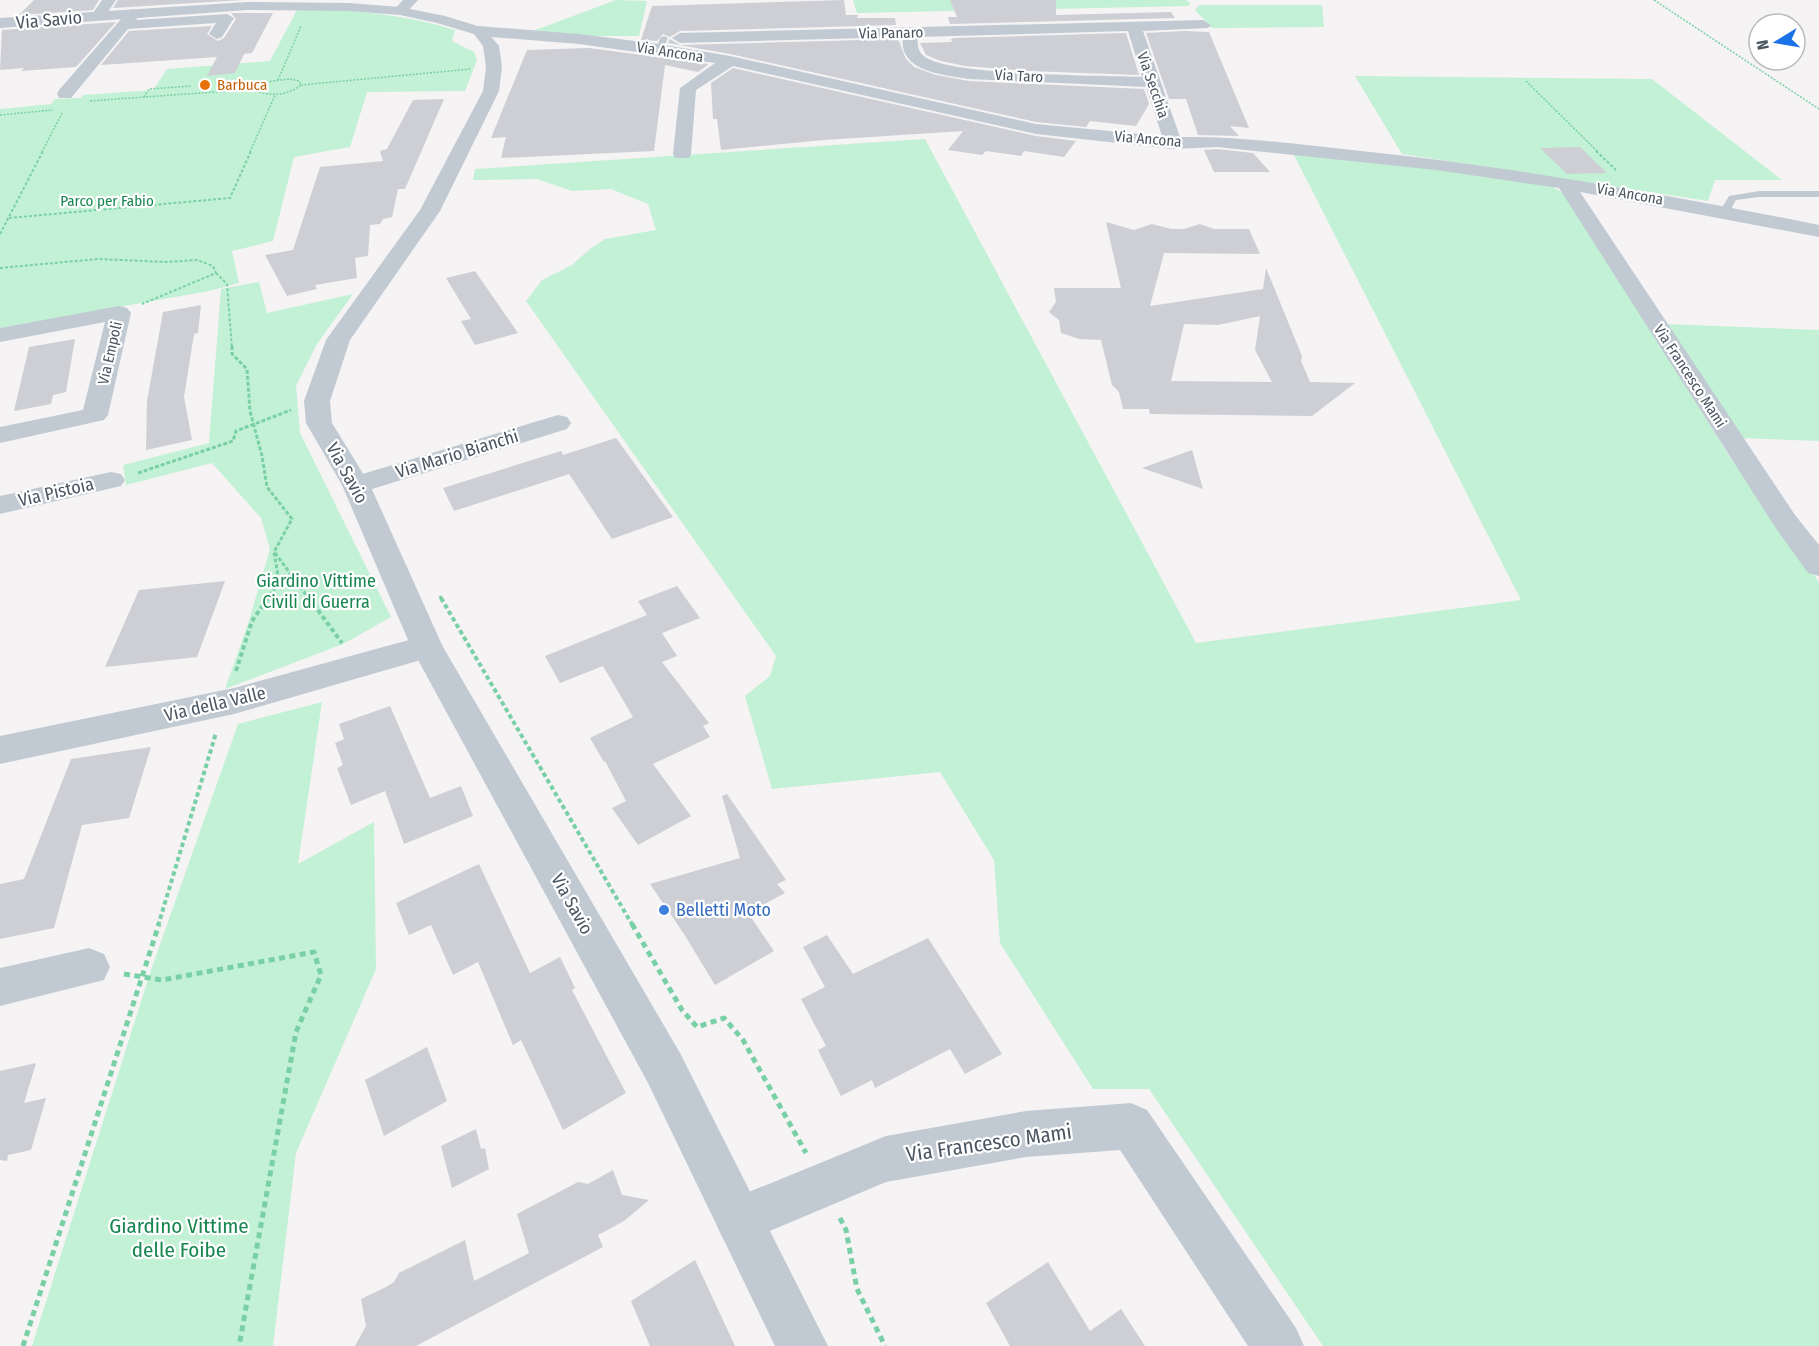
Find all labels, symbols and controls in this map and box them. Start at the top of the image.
street label: Via Savio [15,6,83,34]
north arrow [1747,12,1807,72]
street label: Via Panaro [859,23,924,43]
street label: Via Ancona [635,38,705,66]
text: N [1753,38,1773,51]
street label: Via Secchia [1133,50,1173,120]
street label: Via Taro [994,66,1044,86]
place label: Barbuca [217,76,267,94]
marker: Barbuca [198,78,212,92]
street label: Via Ancona [1114,127,1182,151]
street label: Via Ancona [1595,179,1665,209]
park label: Parco per Fabio [60,192,154,210]
street label: Via Empoli [94,320,126,386]
street label: Via Francesco Mami [1650,321,1730,431]
street label: Via Mario Bianchi [393,425,521,483]
street label: Via Savio [321,439,373,507]
street label: Via Pistoia [16,473,96,511]
park label: Giardino Vittime Civili di Guerra [256,570,376,613]
street label: Via della Valle [162,682,268,726]
street label: Via Savio [546,870,598,938]
place label: Belletti Moto [676,899,771,921]
marker: Belletti Moto [657,903,671,917]
street label: Via Francesco Mami [905,1119,1073,1167]
park label: Giardino Vittime delle Foibe [109,1213,249,1263]

